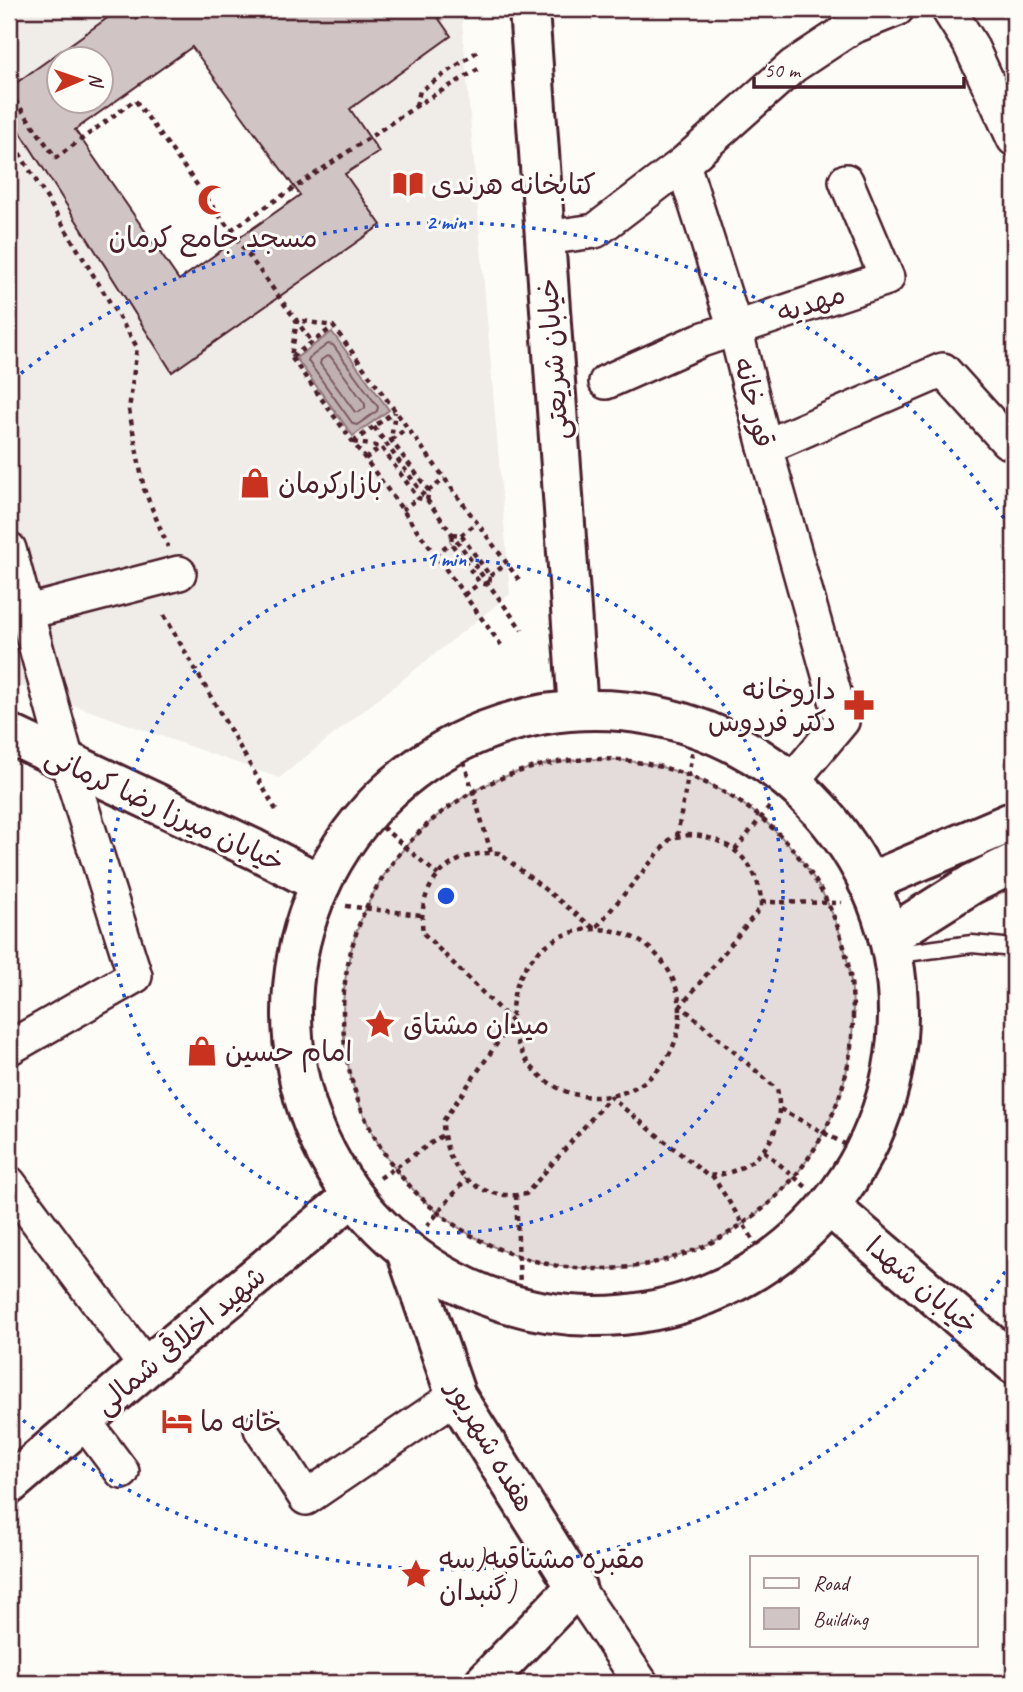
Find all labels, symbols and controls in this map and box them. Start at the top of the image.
north arrow [46,46,116,116]
scale bar [754,46,964,90]
text: 50 m [764,57,802,83]
text: N [84,73,108,89]
library icon: کتابخانه هرندی [391,167,425,201]
place label: کتابخانه هرندی [431,167,596,202]
mosque icon: مسجد جامع کرمان [196,183,230,217]
text: 2 min [426,209,466,235]
place label: مسجد جامع کرمان [108,220,318,257]
street label: مهدیه [772,276,850,330]
street label: خیابان شریعتی [530,277,576,441]
street label: قور خانه [726,353,782,451]
shop icon: بازارکرمان [238,466,272,500]
place label: بازارکرمان [278,466,382,501]
text: 1 min [426,546,466,572]
place label: داروخانه دکتر فردوس [708,672,836,739]
pharmacy icon: داروخانه دکتر فردوس [842,688,876,722]
street label: خیابان میرزا رضا کرمانی [40,738,290,880]
centre of rings [434,884,458,908]
place icon: ميدان مشتاق [363,1007,397,1041]
place label: ميدان مشتاق [403,1007,549,1042]
shop icon: امام حسین [185,1034,219,1068]
place label: امام حسین [225,1034,352,1073]
street label: خیابان شهدا [859,1228,985,1342]
street label: شهید اخلاقی شمالی [87,1258,273,1422]
street label: هفده شهریور [438,1372,543,1518]
hotel icon: خانه ما [160,1404,194,1438]
place label: خانه ما [200,1404,281,1439]
place label: مقبره مشتاقیه(سه گنبدان) [439,1541,645,1608]
legend [750,1556,978,1646]
place icon: مقبره مشتاقیه(سه گنبدان) [399,1557,433,1591]
text: Road [813,1570,852,1596]
text: Building [813,1606,870,1632]

